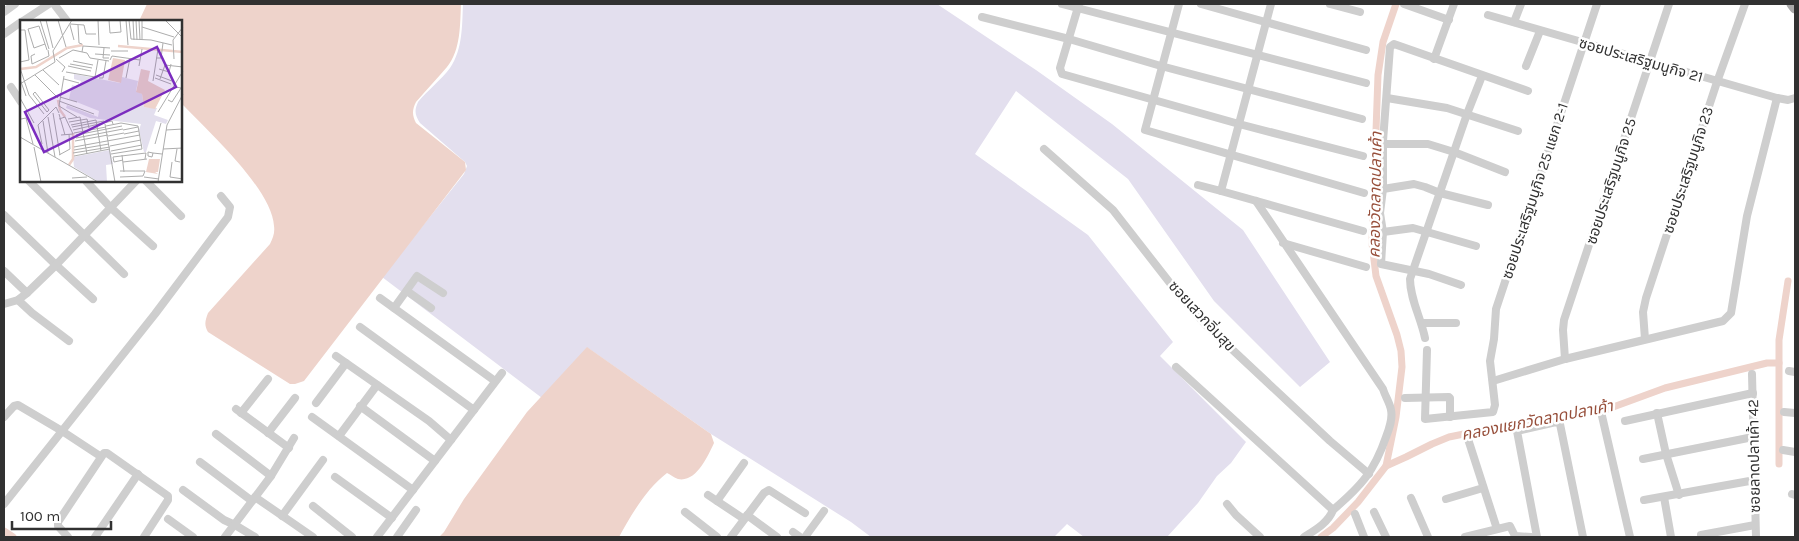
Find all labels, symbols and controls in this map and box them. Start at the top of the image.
inset map [20,20,182,182]
street label: ซอยประเสริฐมนูกิจ 21 [1577,34,1705,86]
street label: ซอยประเสริฐมนูกิจ 25 แยก 2-1 [1498,101,1572,281]
street label: ซอยประเสริฐมนูกิจ 23 [1659,104,1717,236]
street label: ซอยประเสริฐมนูกิจ 25 [1582,116,1640,246]
water label: คลองวัดลาดปลาเค้า [1364,130,1386,258]
street label: ซอยเสวกอิ่มสุข [1165,276,1240,355]
water label: คลองแยกวัดลาดปลาเค้า [1460,396,1616,444]
street label: ซอยลาดปลาเค้า 42 [1744,399,1764,513]
scale bar [12,498,111,530]
text: 100 m [20,507,60,525]

